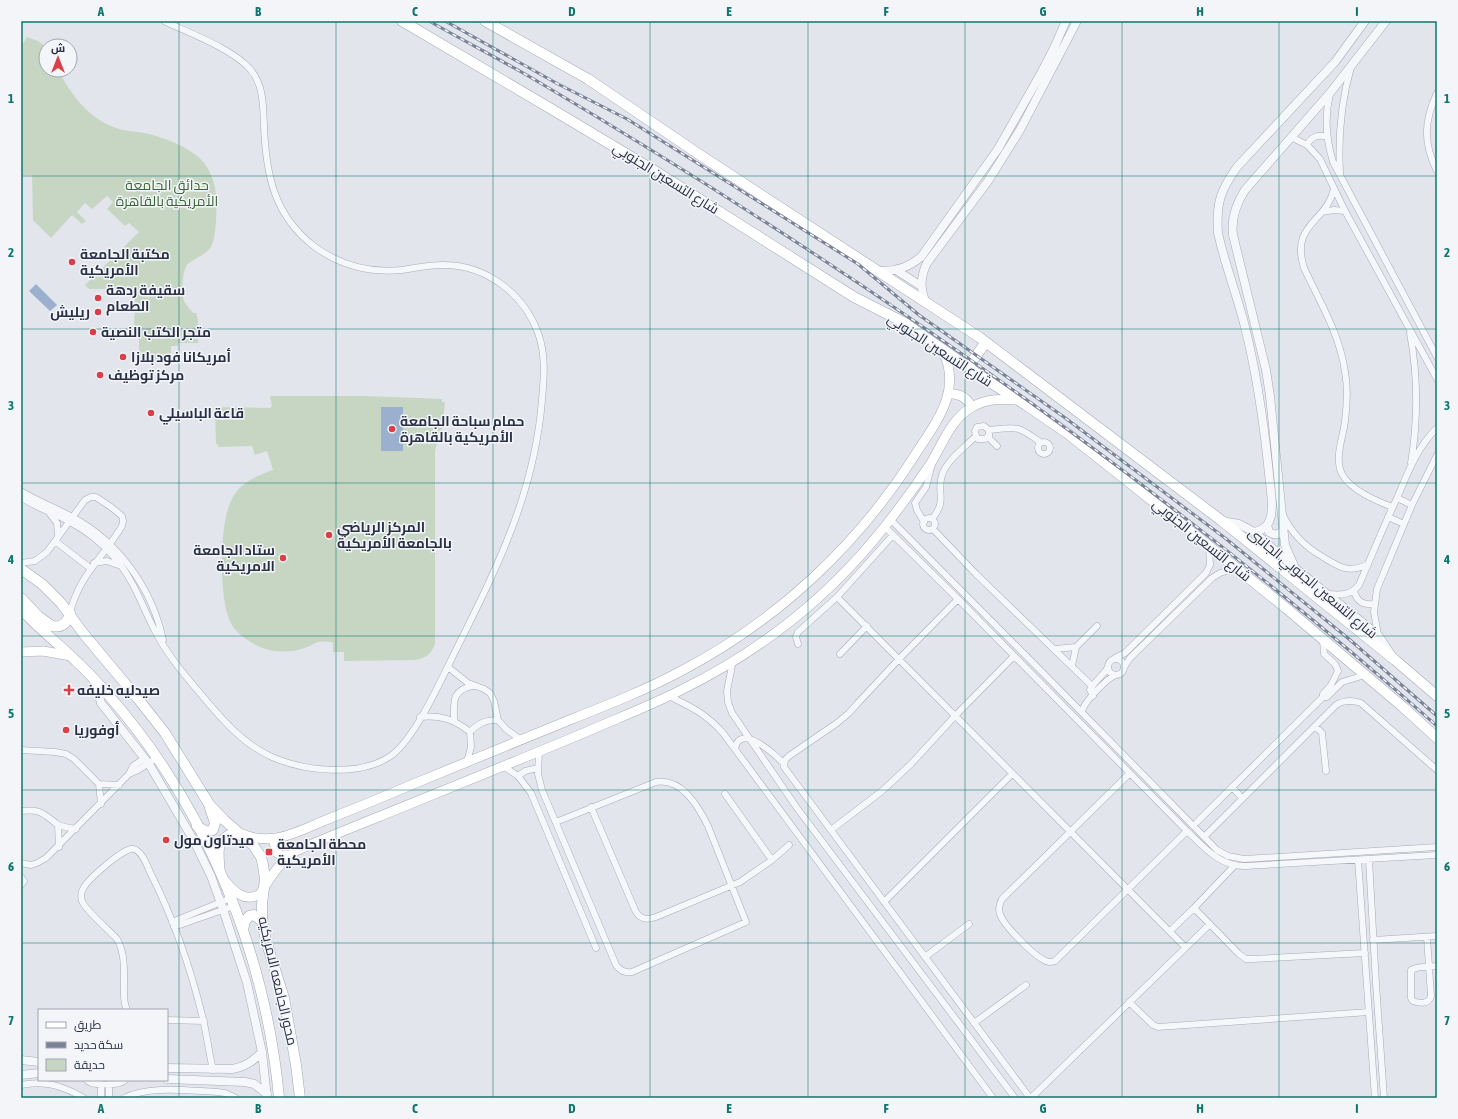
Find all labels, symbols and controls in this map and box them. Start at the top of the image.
text: A [97,4,105,19]
text: B [255,4,262,19]
text: C [412,4,418,19]
text: D [568,4,576,19]
text: E [726,4,732,19]
text: F [883,4,889,19]
text: G [1040,4,1047,19]
text: H [1196,4,1204,19]
text: I [1355,4,1359,19]
north arrow [38,38,78,78]
text: ش [51,42,65,55]
text: 1 [8,91,14,106]
text: 1 [1444,91,1450,106]
street label: شارع التسعين الجنوبي [608,139,722,220]
park label: حدائق الجامعة الأمريكية بالقاهرة [116,177,218,209]
text: 2 [8,245,14,260]
text: 2 [1444,245,1450,260]
place label: مكتبة الجامعة الأمريكية [80,246,170,279]
marker: مكتبة الجامعة الأمريكية [67,257,77,267]
place label: سقيفة ردهة الطعام [106,282,185,316]
marker: سقيفة ردهة الطعام [93,293,103,303]
place label: ريليش [50,304,90,321]
marker: ريليش [93,307,103,317]
street label: شارع التسعين الجنوبي [882,310,995,393]
place label: متجر الكتب النصية [101,324,211,341]
marker: متجر الكتب النصية [88,327,98,337]
place label: أمريكانا فود بلازا [131,348,231,366]
marker: أمريكانا فود بلازا [118,352,128,362]
place label: مركز توظيف [108,367,184,384]
marker: مركز توظيف [95,370,105,380]
text: 3 [8,398,14,413]
text: 3 [1444,398,1450,413]
place label: قاعة الباسيلي [159,405,244,425]
marker: قاعة الباسيلي [146,408,156,418]
place label: حمام سباحة الجامعة الأمريكية بالقاهرة [400,413,524,446]
marker: حمام سباحة الجامعة الأمريكية بالقاهرة [387,424,397,434]
street label: شارع التسعين الجنوبي [1147,495,1254,588]
place label: المركز الرياضي بالجامعة الأمريكية [337,519,452,552]
street label: شارع التسعين الجنوبي الجانبى [1243,524,1381,645]
marker: المركز الرياضي بالجامعة الأمريكية [324,530,334,540]
place label: ستاد الجامعة الامريكية [193,542,275,575]
text: 4 [7,552,14,567]
text: 4 [1443,552,1450,567]
marker: ستاد الجامعة الامريكية [278,553,288,563]
place label: صيدليه خليفه [77,682,160,698]
marker: صيدليه خليفه [64,685,74,695]
text: 5 [8,706,14,721]
text: 5 [1444,706,1450,721]
place label: أوفوريا [74,721,119,739]
marker: أوفوريا [61,725,71,735]
place label: ميدتاون مول [174,832,254,849]
marker: ميدتاون مول [161,835,171,845]
place label: محطة الجامعة الأمريكية [277,836,366,869]
marker: محطة الجامعة الأمريكية [264,847,274,857]
text: 6 [8,859,14,874]
text: 6 [1444,859,1450,874]
street label: محور الجامعه الامريكيه [255,915,301,1047]
legend [38,1009,168,1081]
text: 7 [8,1013,14,1028]
text: 7 [1444,1013,1450,1028]
text: طريق [74,1018,102,1032]
text: سكة حديد [74,1038,123,1052]
text: حديقة [74,1058,105,1072]
text: A [97,1101,105,1116]
text: B [255,1101,262,1116]
text: C [412,1101,418,1116]
text: D [568,1101,576,1116]
text: E [726,1101,732,1116]
text: F [883,1101,889,1116]
text: G [1040,1101,1047,1116]
text: H [1196,1101,1204,1116]
text: I [1355,1101,1359,1116]

